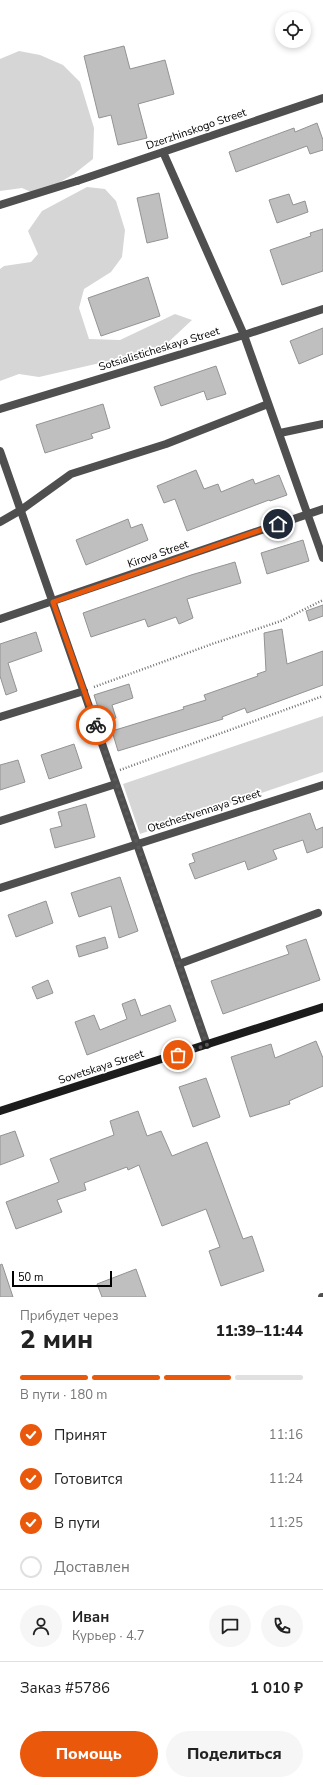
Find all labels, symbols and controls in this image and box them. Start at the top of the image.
map controls [275,12,311,48]
button: locate [275,12,311,48]
street label: Dzerzhinskogo Street [144,105,248,153]
street label: Sotsialisticheskaya Street [97,323,221,375]
pin [261,507,295,541]
icon: home [267,513,289,535]
street label: Kirova Street [126,537,191,571]
courier [76,705,116,745]
icon: bike [85,714,107,736]
street label: Otechestvennaya Street [145,786,263,836]
pin [161,1038,195,1072]
icon: bag [167,1044,189,1066]
street label: Sovetskaya Street [56,1046,146,1088]
scale bar [12,1269,112,1288]
text: 50 m [18,1270,43,1285]
text: Прибудет через [20,1307,118,1325]
text: 11:39–11:44 [216,1321,303,1341]
text: 2 мин [20,1322,93,1357]
text: В пути · 180 m [20,1386,107,1404]
icon: check [20,1424,42,1446]
text: Принят [54,1425,107,1445]
text: 11:16 [269,1426,303,1444]
icon: check [20,1468,42,1490]
text: Готовится [54,1469,123,1489]
text: 11:24 [269,1470,303,1488]
icon: check [20,1512,42,1534]
text: В пути [54,1513,100,1533]
text: 11:25 [269,1514,303,1532]
text: Доставлен [54,1557,130,1577]
button: person [20,1605,62,1647]
button: chat [209,1605,251,1647]
button: phone [261,1605,303,1647]
text: Иван [72,1607,109,1627]
text: Курьер · 4.7 [72,1627,145,1645]
text: Заказ #5786 [20,1678,110,1698]
text: 1 010 ₽ [250,1678,303,1698]
button: Помощь [20,1731,158,1777]
button: Поделиться [166,1731,303,1777]

